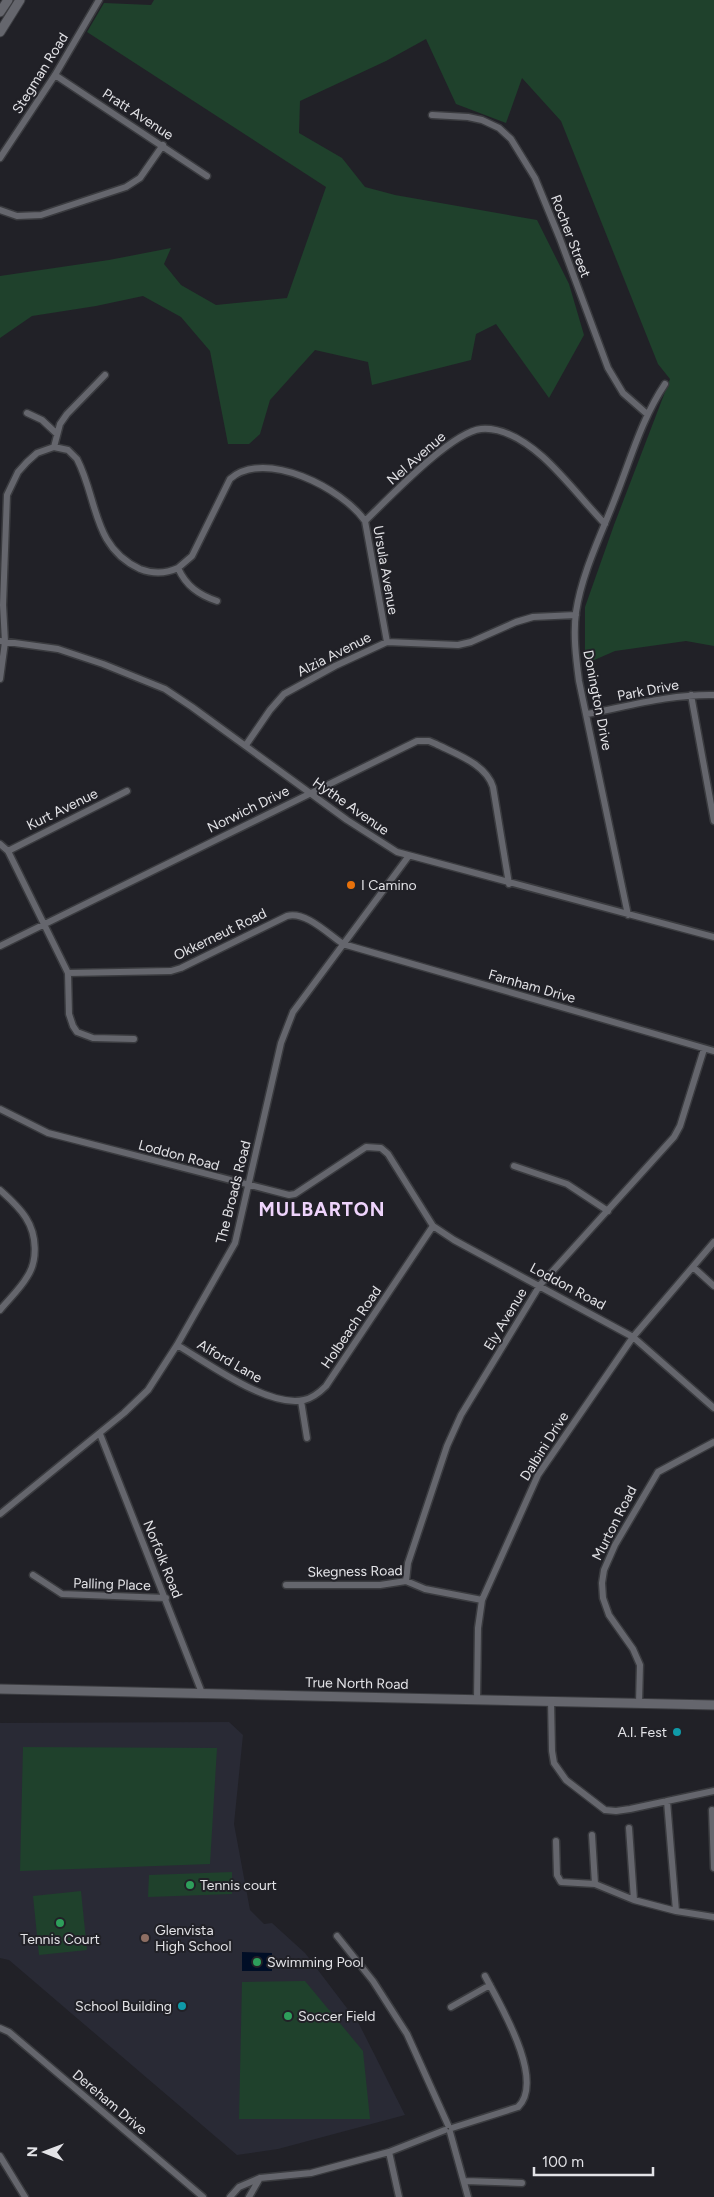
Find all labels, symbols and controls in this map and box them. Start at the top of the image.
street label: Stegman Road [9,30,72,117]
street label: Pratt Avenue [99,85,177,144]
street label: Rocher Street [547,192,594,280]
street label: Nel Avenue [383,428,449,489]
street label: Ursula Avenue [369,524,402,616]
street label: Alzia Avenue [294,628,374,680]
street label: Donington Drive [579,648,616,752]
street label: Park Drive [616,676,681,705]
street label: Hythe Avenue [309,774,393,839]
street label: Norwich Drive [204,782,292,837]
street label: Kurt Avenue [24,785,101,834]
place label: I Camino [361,877,417,894]
marker: I Camino [345,879,357,891]
street label: Okkerneut Road [171,905,269,964]
street label: Farnham Drive [486,966,578,1007]
street label: Loddon Road [136,1136,221,1174]
street label: The Broads Road [212,1139,255,1245]
district label: MULBARTON [259,1198,385,1221]
street label: Loddon Road [527,1259,609,1314]
street label: Holbeach Road [318,1283,385,1372]
street label: Ely Avenue [480,1285,531,1353]
street label: Alford Lane [194,1336,266,1387]
street label: Dalbini Drive [516,1408,573,1484]
street label: Murton Road [588,1483,640,1563]
street label: Norfolk Road [139,1518,186,1601]
street label: Skegness Road [307,1562,403,1581]
street label: Palling Place [73,1575,151,1594]
street label: True North Road [305,1674,409,1693]
place label: A.I. Fest [617,1724,667,1741]
marker: A.I. Fest [671,1726,683,1738]
place label: Tennis court [200,1877,277,1894]
marker: Tennis court [184,1879,196,1891]
marker: Tennis Court [54,1917,66,1929]
place label: Glenvista High School [155,1922,232,1955]
place label: Tennis Court [20,1931,100,1948]
marker: Glenvista High School [139,1932,151,1944]
place label: Swimming Pool [267,1954,364,1971]
marker: Swimming Pool [251,1956,263,1968]
place label: School Building [75,1998,172,2015]
marker: School Building [176,2000,188,2012]
place label: Soccer Field [298,2008,375,2025]
marker: Soccer Field [282,2010,294,2022]
street label: Dereham Drive [69,2066,151,2139]
north arrow [20,2127,70,2177]
scale bar [534,2144,653,2176]
text: N [24,2146,41,2157]
text: 100 m [542,2153,584,2171]

